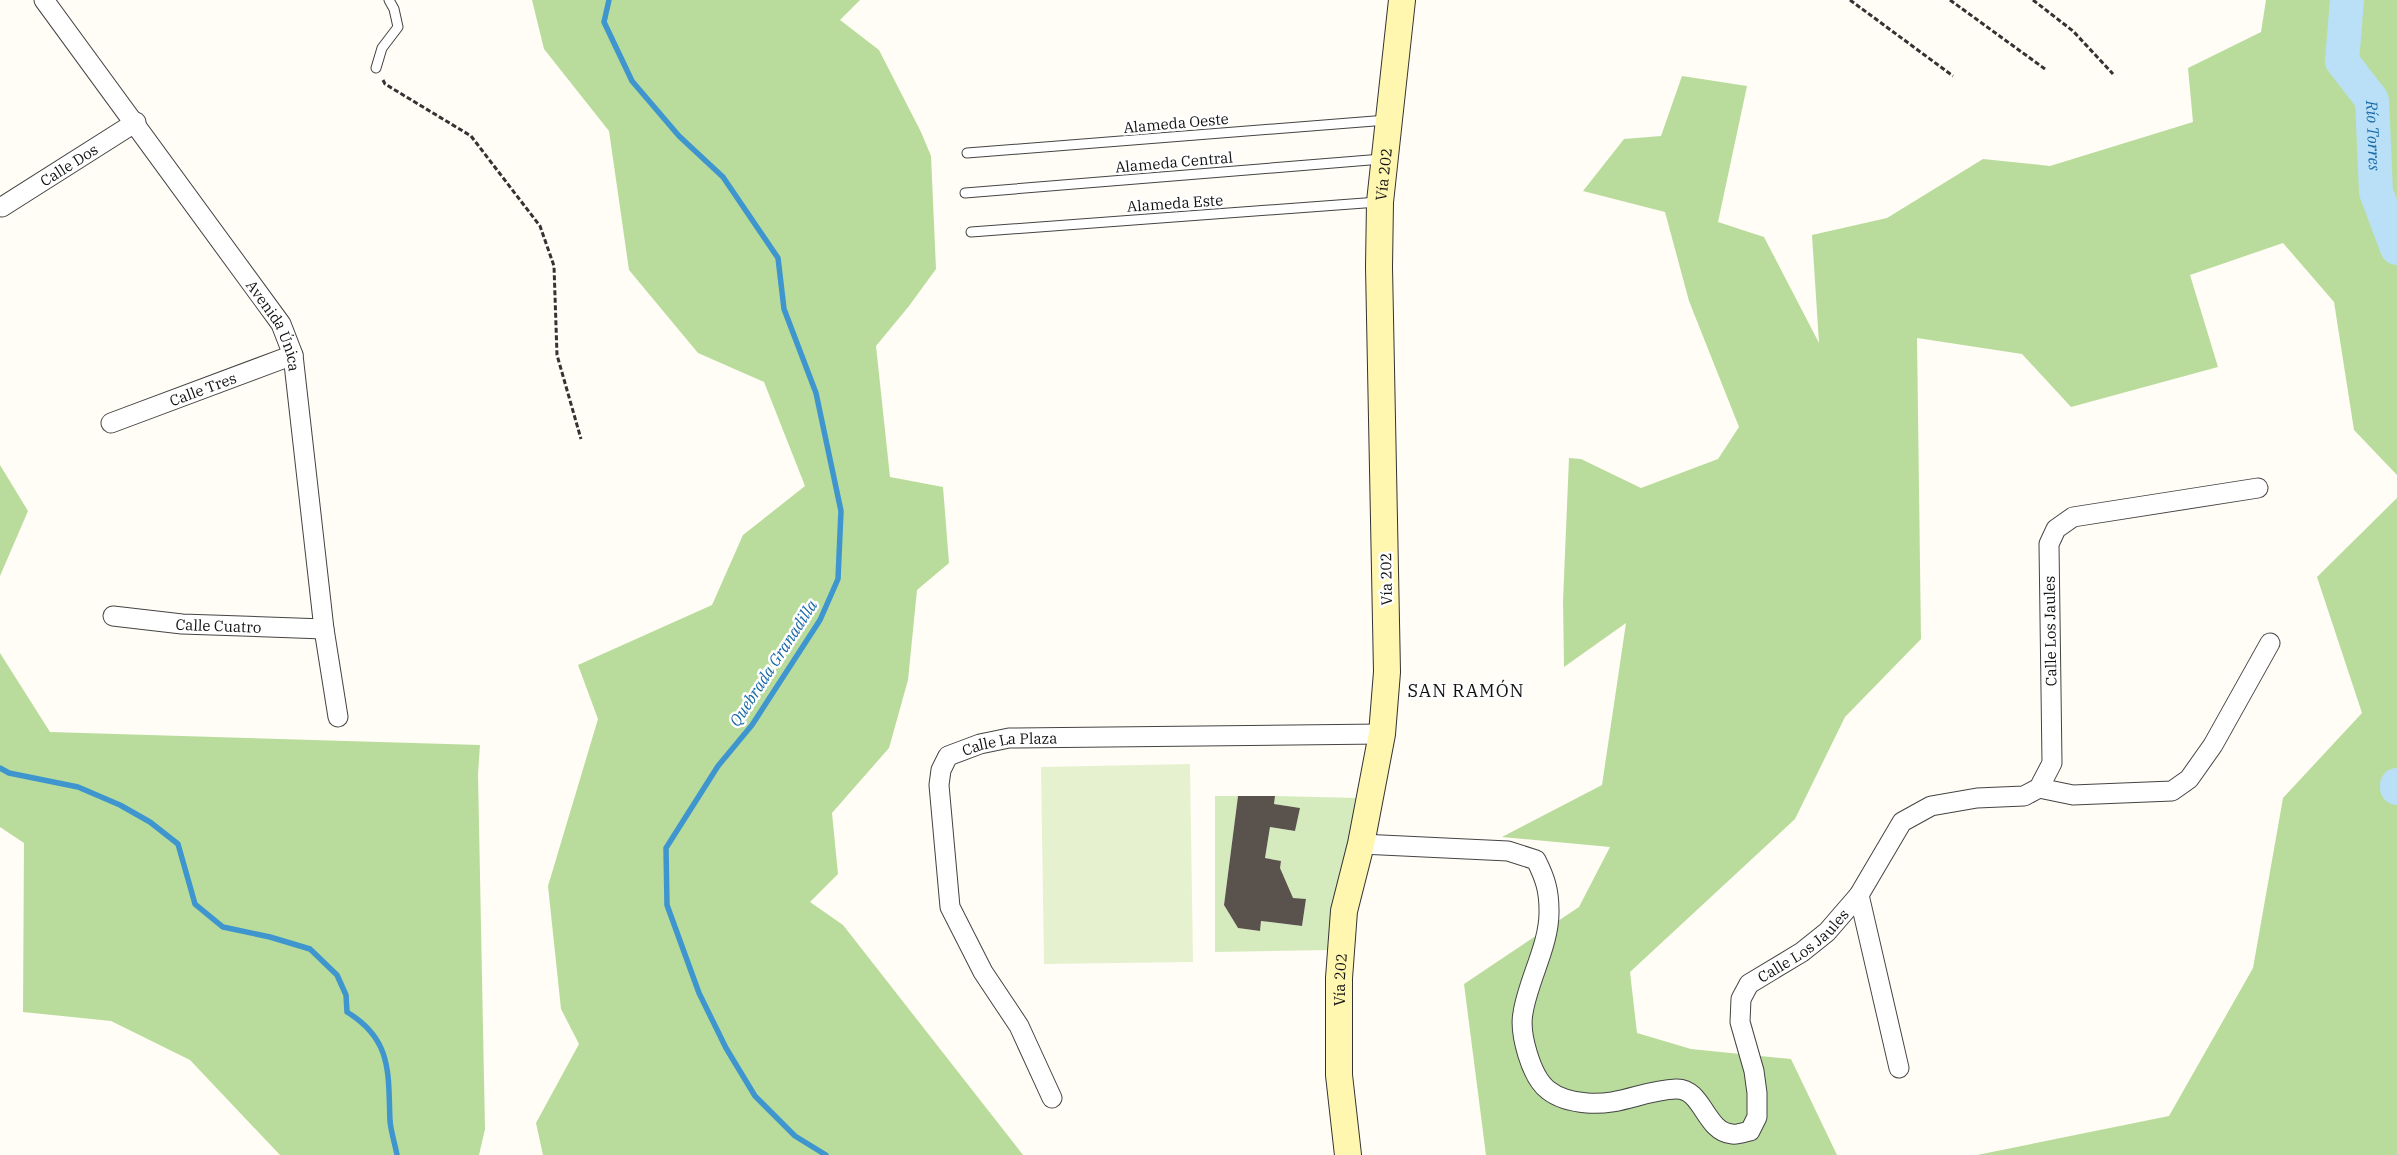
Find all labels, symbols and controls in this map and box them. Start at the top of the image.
water label: Río Torres [2362,99,2385,171]
street label: Alameda Oeste [1123,109,1229,137]
street label: Calle Dos [36,139,101,190]
street label: Alameda Central [1114,147,1234,177]
street label: Vía 202 [1371,147,1395,202]
street label: Alameda Este [1126,190,1224,216]
street label: Avenida Única [242,276,304,372]
street label: Calle Tres [167,368,239,410]
street label: Vía 202 [1376,552,1396,606]
street label: Calle Los Jaules [2040,576,2060,686]
water label: Quebrada Granadilla [725,596,821,730]
street label: Calle Cuatro [175,614,262,636]
district label: SAN RAMÓN [1407,679,1525,702]
street label: Calle La Plaza [959,728,1057,760]
street label: Calle Los Jaules [1754,905,1853,986]
street label: Vía 202 [1329,952,1350,1006]

